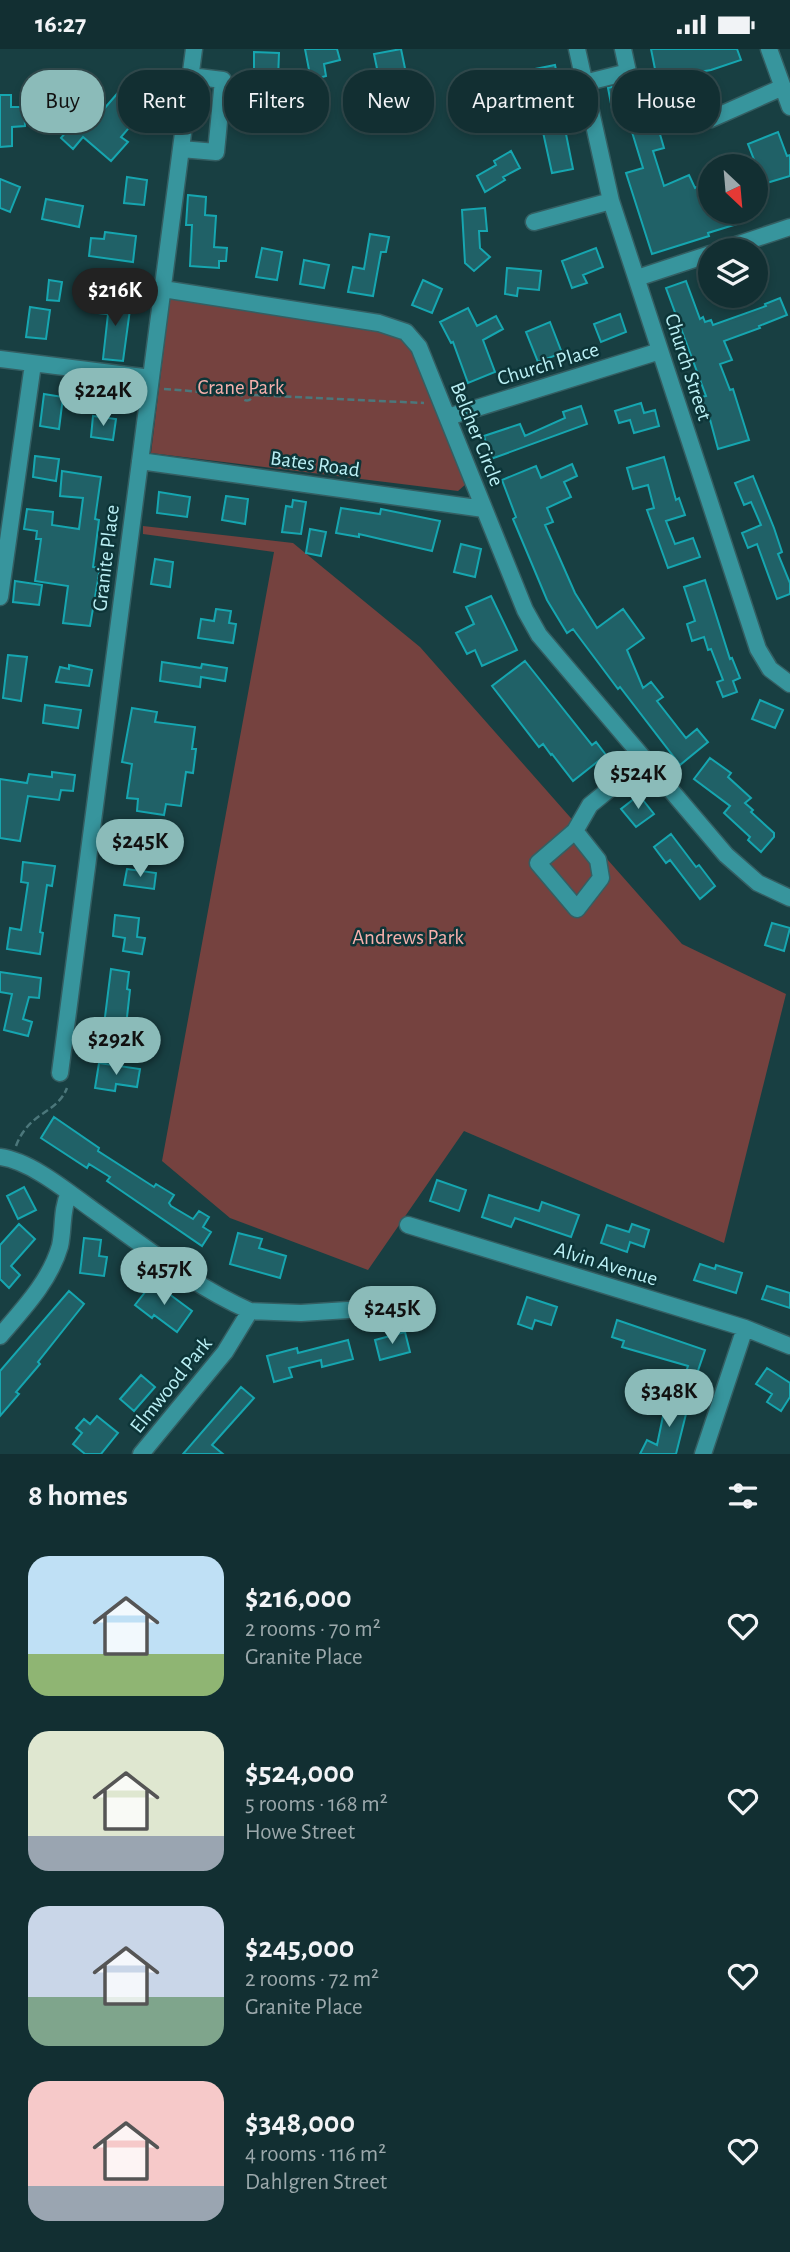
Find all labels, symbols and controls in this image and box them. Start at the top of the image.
text: 16:27 [35,11,86,37]
chip: Buy [21,70,104,133]
chip: Rent [118,70,210,133]
chip: Filters [224,70,329,133]
chip: New [343,70,434,133]
chip: Apartment [448,70,598,133]
chip: House [612,70,720,133]
north arrow [698,154,768,224]
map controls [698,154,768,308]
button: layers [698,238,768,308]
pin: $216K [66,268,164,328]
text: $216K [88,279,142,302]
street label: Church Street [661,311,715,423]
street label: Church Place [495,339,601,389]
pin: $224K [54,369,152,428]
park label: Crane Park [198,377,285,398]
text: $224K [74,379,132,402]
street label: Belcher Circle [447,379,507,489]
street label: Bates Road [269,447,361,481]
street label: Granite Place [89,503,123,613]
pin: $524K [589,751,687,811]
text: $524K [610,762,666,785]
pin: $245K [91,819,189,879]
text: $245K [112,830,168,853]
park label: Andrews Park [352,927,464,948]
pin: $292K [67,1017,165,1077]
text: $292K [88,1028,144,1051]
street label: Alvin Avenue [552,1238,660,1290]
pin: $457K [115,1247,213,1307]
text: $457K [136,1258,192,1281]
pin: $245K [343,1287,441,1346]
text: $245K [364,1297,420,1320]
street label: Elmwood Park [126,1333,216,1437]
pin: $348K [620,1369,718,1429]
text: $348K [641,1380,697,1403]
icon: filters [724,1477,762,1515]
text: 8 homes [28,1481,128,1511]
text: $216,000 [245,1583,352,1613]
icon: home [84,1584,168,1668]
icon: heart [724,1607,762,1645]
text: 2 rooms · 70 m² [245,1618,381,1641]
text: Granite Place [245,1646,362,1669]
text: $524,000 [245,1758,354,1788]
icon: home [84,1759,168,1843]
icon: heart [724,1782,762,1820]
text: 5 rooms · 168 m² [245,1793,388,1816]
text: Howe Street [245,1821,355,1844]
text: $245,000 [245,1933,354,1963]
icon: home [84,1934,168,2018]
icon: heart [724,1957,762,1995]
text: 2 rooms · 72 m² [245,1968,379,1991]
text: Granite Place [245,1996,362,2019]
text: $348,000 [245,2108,355,2138]
icon: home [84,2109,168,2193]
icon: heart [724,2132,762,2170]
text: 4 rooms · 116 m² [245,2143,386,2166]
text: Dahlgren Street [245,2171,387,2194]

